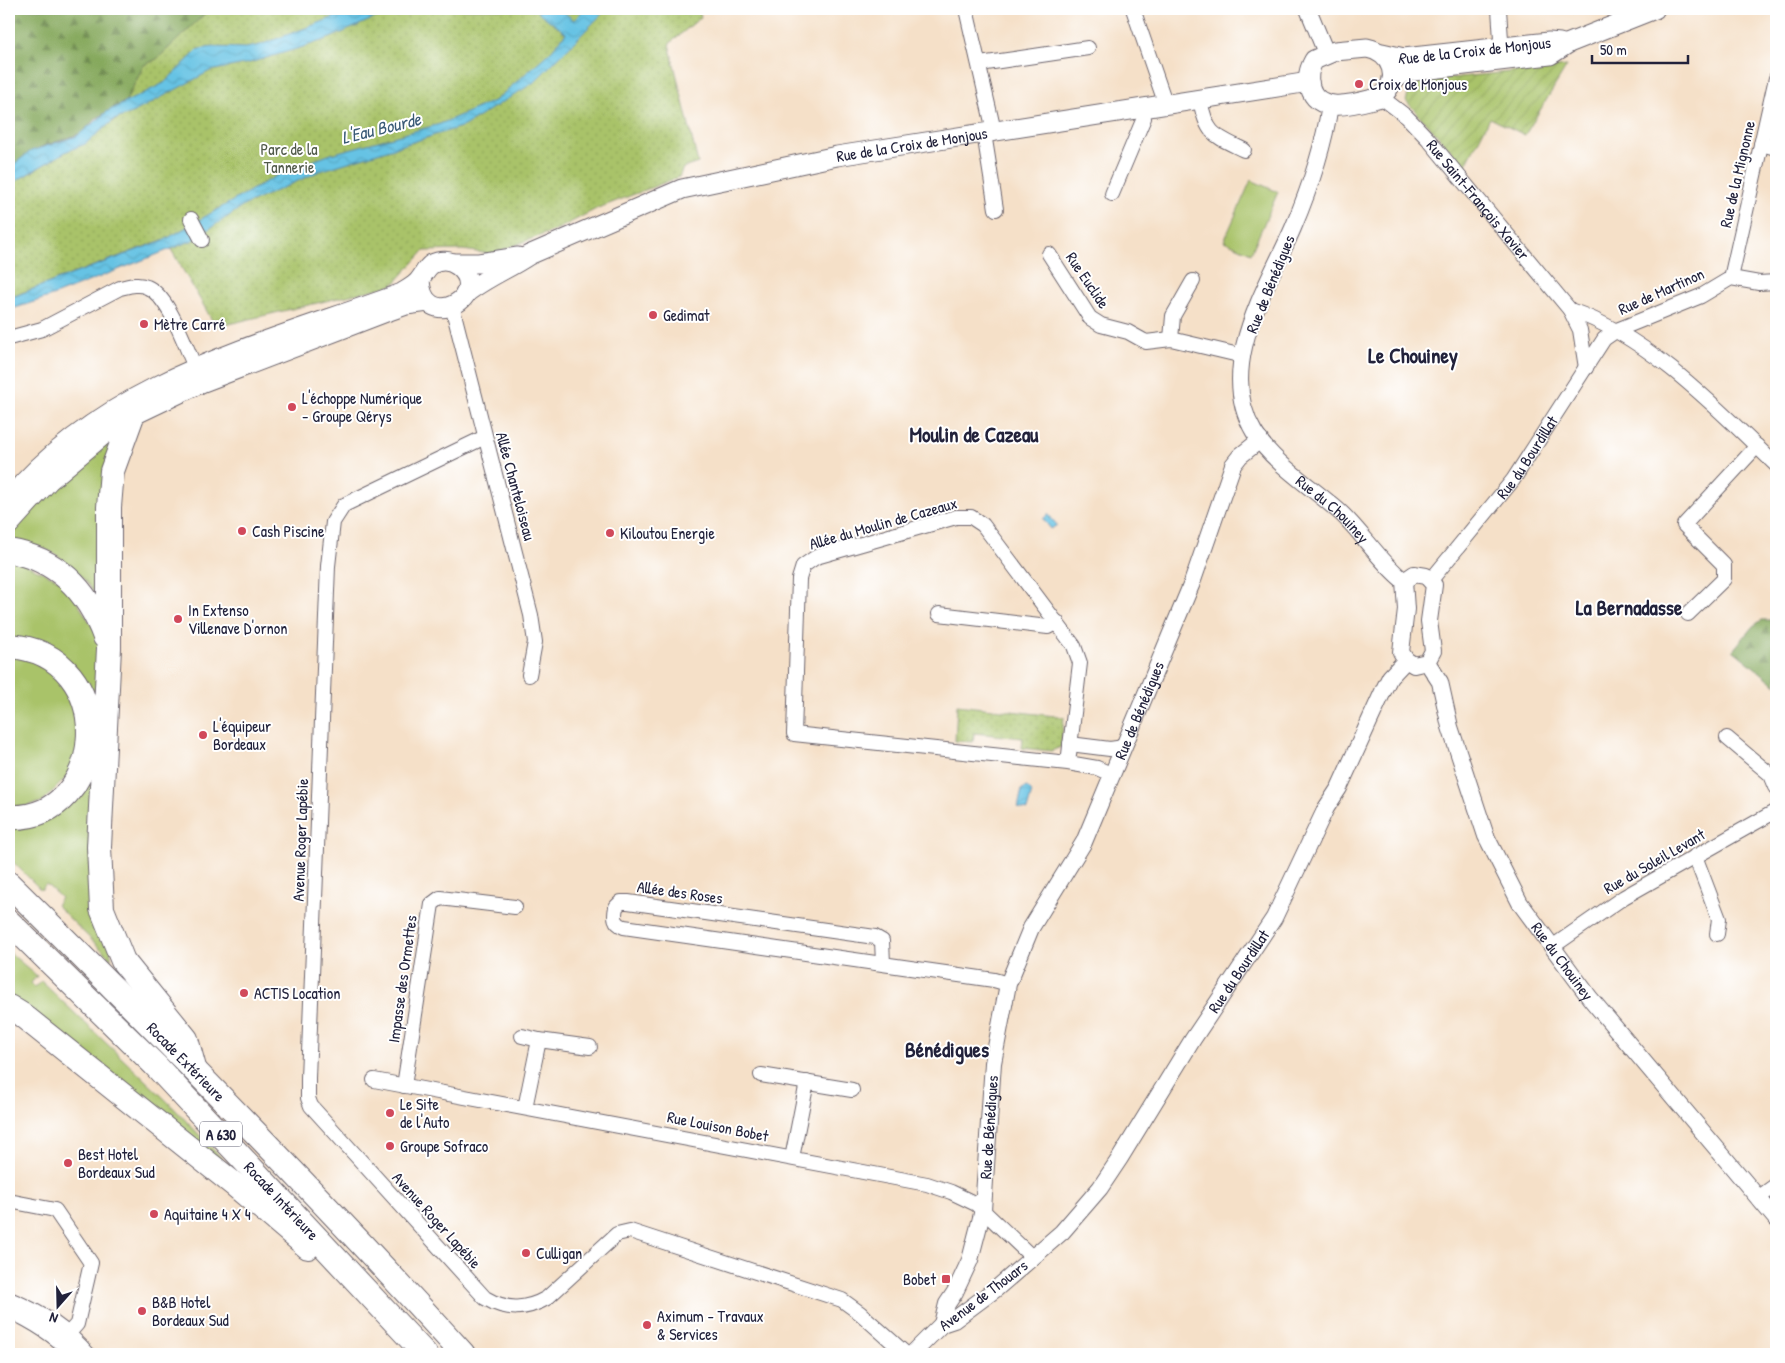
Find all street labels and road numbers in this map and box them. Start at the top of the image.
street label: Rue de la Croix de Monjous [1397,31,1552,69]
street label: Rue de la Mignonne [1714,118,1760,230]
street label: Rue de la Croix de Monjous [835,122,989,167]
street label: Rue Saint-François Xavier [1422,135,1535,265]
street label: Rue de Bénédigues [1240,232,1300,336]
street label: Rue Euclide [1061,247,1115,313]
street label: Rue de Martinon [1615,262,1707,320]
street label: Rue du Bourdillat [1491,411,1563,503]
street label: Allée Chanteloiseau [491,429,541,543]
street label: Rue du Chouiney [1291,470,1375,548]
street label: Allée du Moulin de Cazeaux [806,491,960,555]
street label: Rue de Bénédigues [1109,658,1169,763]
street label: Avenue Roger Lapébie [287,777,313,902]
street label: Rue du Soleil Levant [1599,823,1709,899]
street label: Allée des Roses [636,875,724,909]
street label: Impasse des Ormettes [382,914,422,1044]
street label: Rue du Chouiney [1527,917,1599,1005]
street label: Rue du Bourdillat [1203,925,1275,1017]
street label: Rocade Extérieure [142,1017,231,1107]
street label: Rue de Bénédigues [974,1075,1003,1180]
street label: Rue Louison Bobet [666,1105,771,1147]
road number: A 630 [200,1122,242,1146]
street label: Rocade Intérieure [239,1156,325,1245]
street label: Avenue Roger Lapébie [388,1167,487,1274]
street label: Avenue de Thouars [934,1254,1032,1336]

